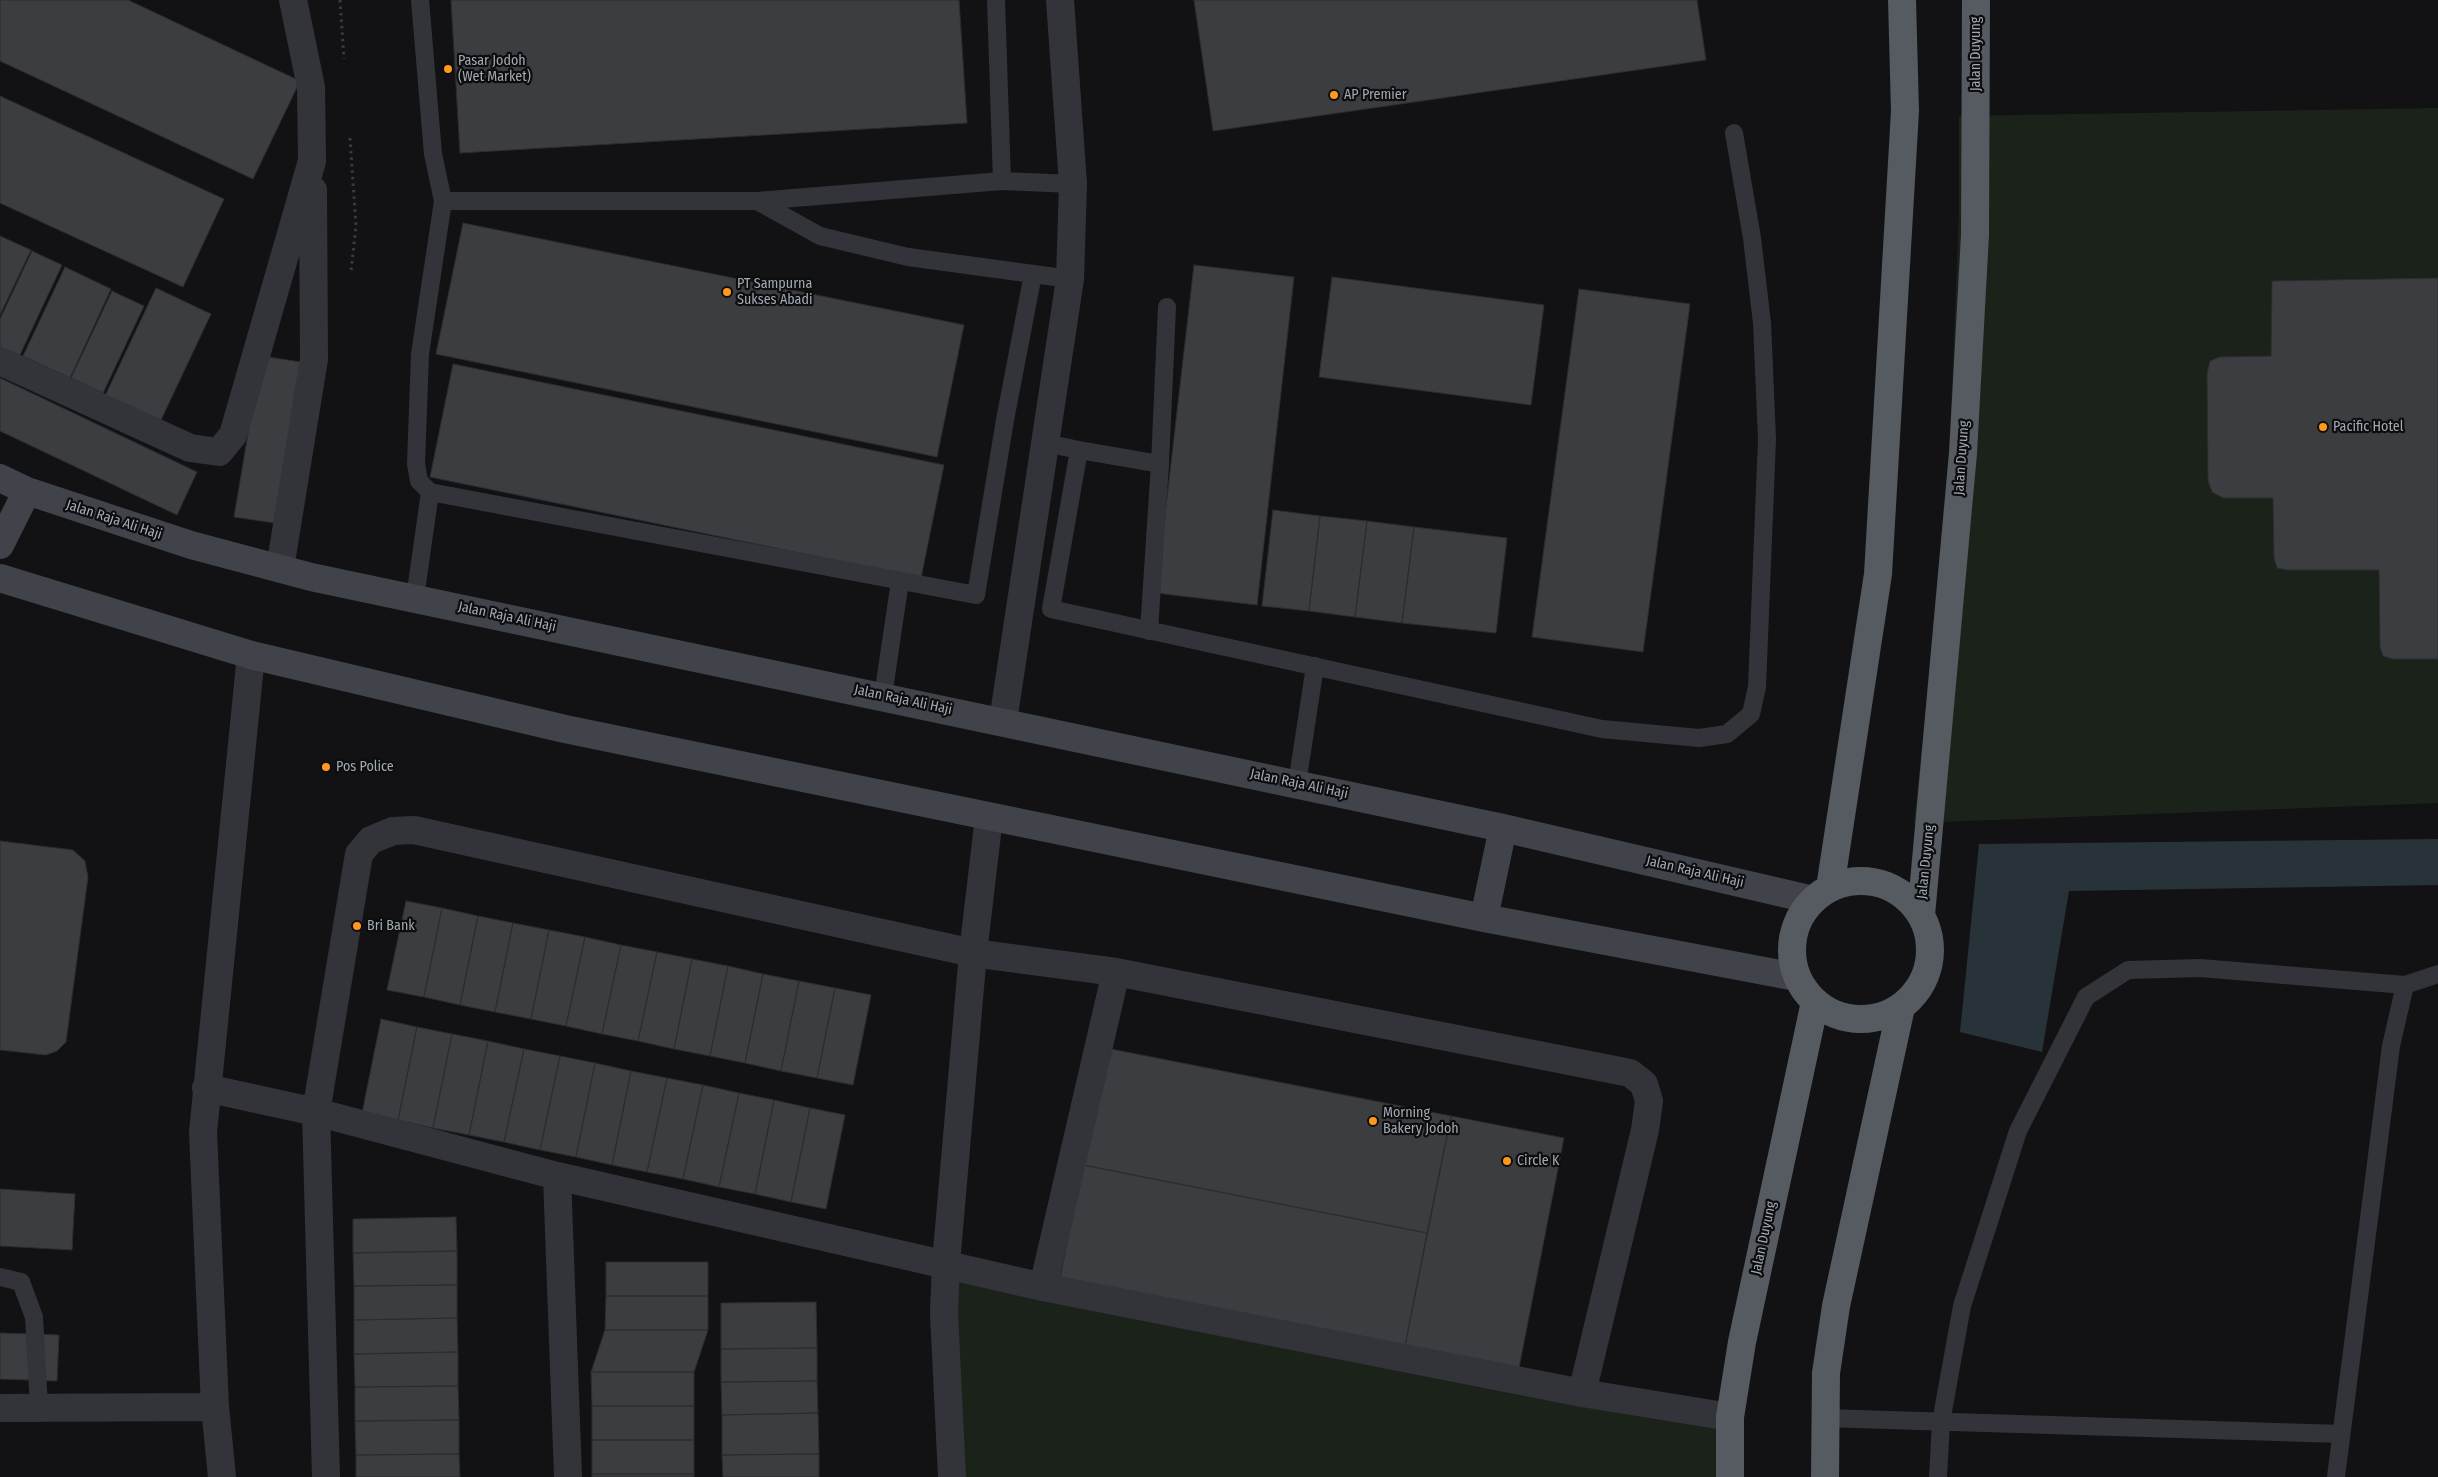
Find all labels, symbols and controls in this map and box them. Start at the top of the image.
street label: Jalan Duyung [1968,17,1984,91]
place label: Pasar Jodoh (Wet Market) [458,53,531,85]
marker: Pasar Jodoh (Wet Market) [442,63,454,75]
place label: AP Premier [1344,87,1407,103]
marker: AP Premier [1328,89,1340,101]
place label: PT Sampurna Sukses Abadi [737,276,812,308]
marker: PT Sampurna Sukses Abadi [721,286,733,298]
place label: Pacific Hotel [2333,419,2403,435]
street label: Jalan Duyung [1951,420,1973,496]
marker: Pacific Hotel [2317,421,2329,433]
street label: Jalan Raja Ali Haji [64,497,164,543]
street label: Jalan Raja Ali Haji [456,598,558,636]
street label: Jalan Raja Ali Haji [852,681,954,719]
place label: Pos Police [336,759,394,775]
marker: Pos Police [320,761,332,773]
street label: Jalan Raja Ali Haji [1248,765,1350,803]
street label: Jalan Duyung [1914,824,1938,900]
street label: Jalan Raja Ali Haji [1645,853,1745,891]
place label: Bri Bank [367,918,415,934]
marker: Bri Bank [351,920,363,932]
place label: Morning Bakery Jodoh [1383,1105,1459,1138]
marker: Morning Bakery Jodoh [1367,1115,1379,1127]
place label: Circle K [1517,1153,1559,1169]
marker: Circle K [1501,1155,1513,1167]
street label: Jalan Duyung [1748,1200,1780,1276]

